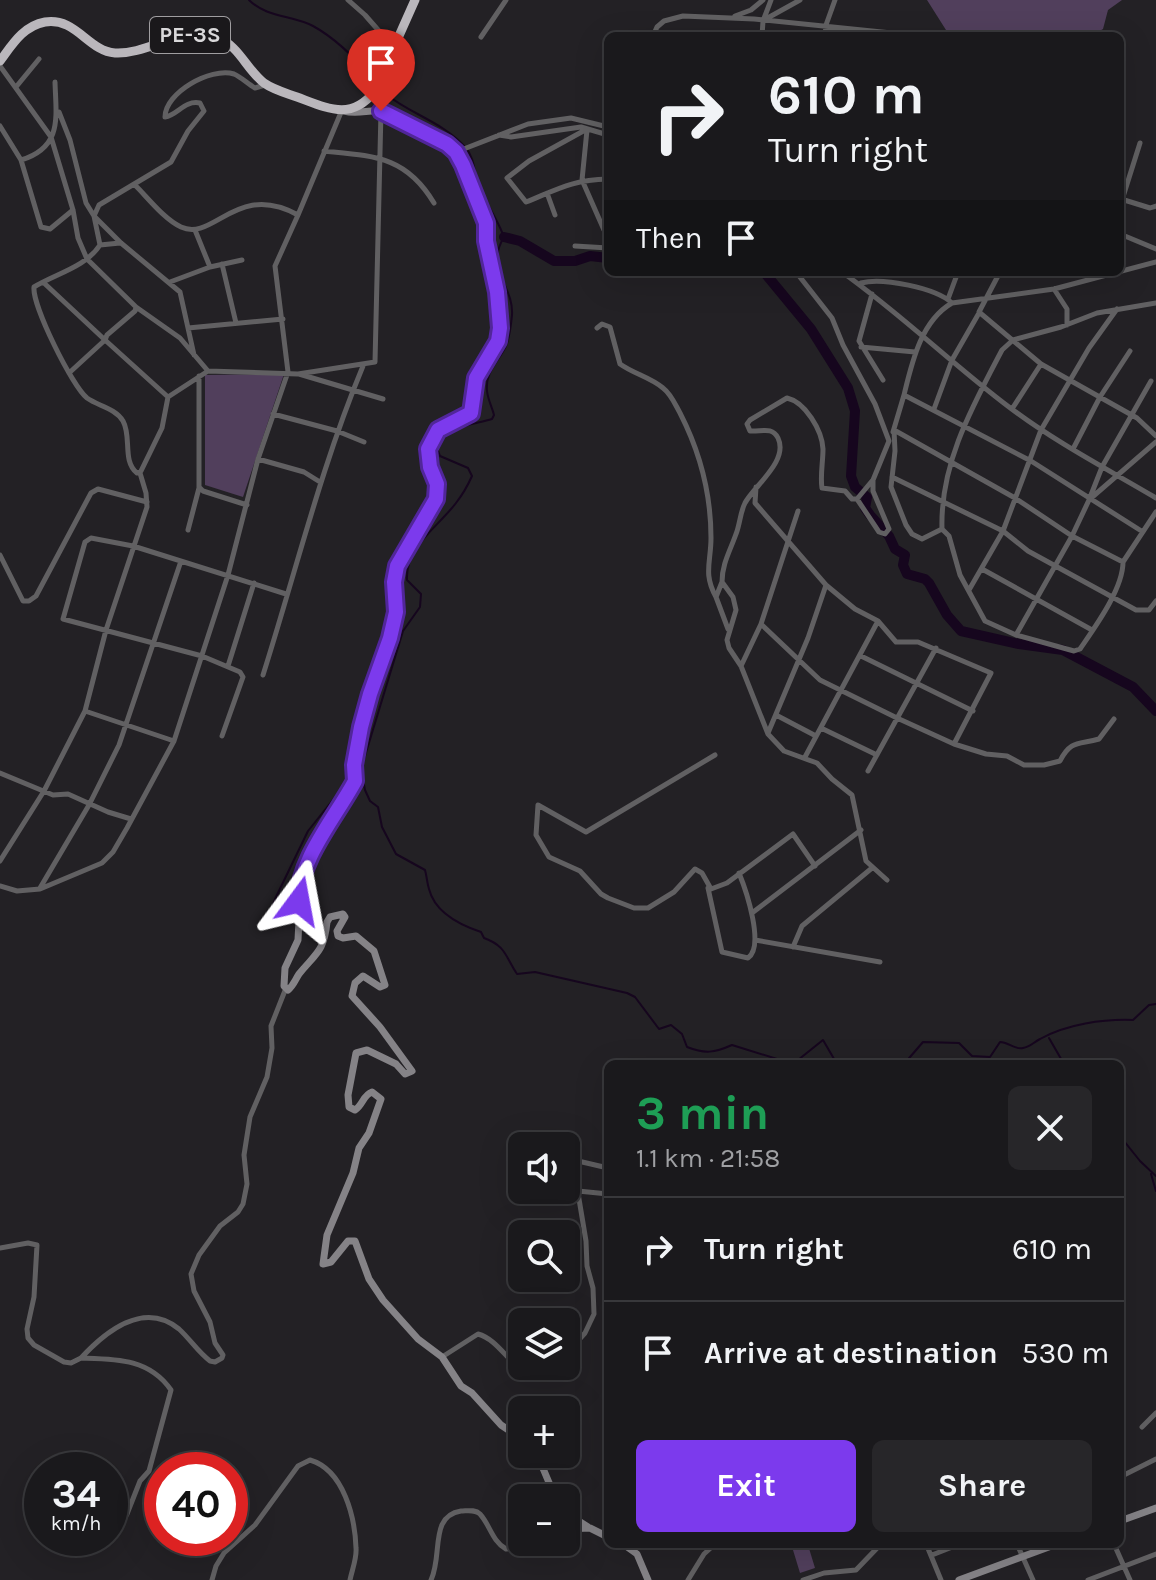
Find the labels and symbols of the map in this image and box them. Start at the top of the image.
road number: PE-3S [150,17,230,53]
pin [347,29,415,111]
position arrow [257,859,341,943]
speed limit sign: 40 [144,1452,248,1556]

